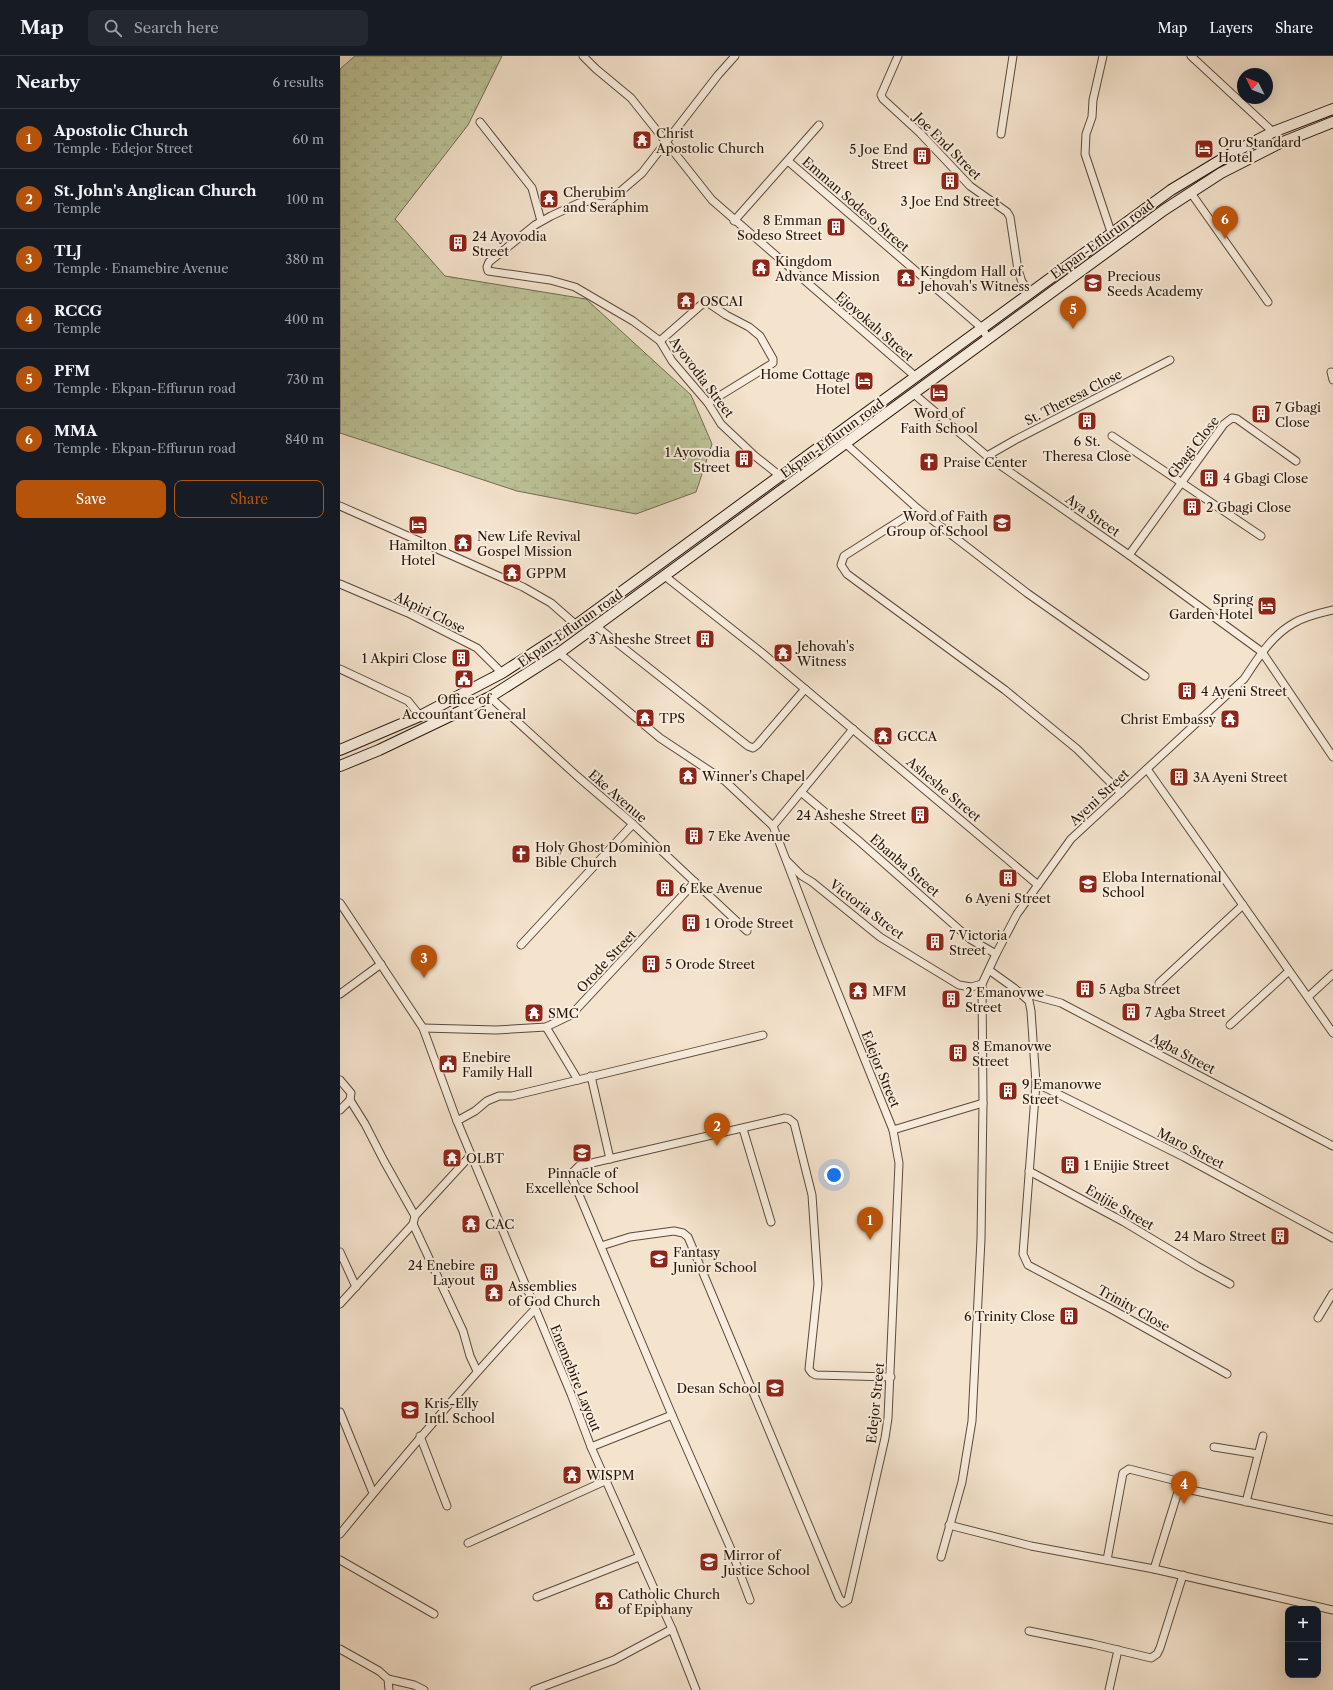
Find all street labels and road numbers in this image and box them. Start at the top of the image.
street label: Joe End Street [910,108,985,183]
street label: Emman Sodeso Street [799,153,913,255]
street label: Ekpan-Effurun road [1047,196,1157,282]
street label: Ejoyokah Street [833,288,917,364]
street label: Ayovodia Street [666,333,738,421]
street label: St. Theresa Close [1022,366,1124,428]
street label: Ekpan-Effurun road [777,395,887,481]
street label: Gbagi Close [1164,413,1222,481]
street label: Aya Street [1062,490,1124,540]
street label: Ekpan-Effurun road [514,586,626,670]
street label: Akpiri Close [391,588,468,636]
street label: Asheshe Street [903,753,985,825]
street label: Ayeni Street [1065,765,1132,829]
street label: Eke Avenue [585,766,651,826]
street label: Ebanba Street [867,831,943,900]
street label: Victoria Street [826,875,908,942]
street label: Orode Street [573,926,639,996]
street label: Edejor Street [858,1028,904,1110]
street label: Agba Street [1147,1029,1219,1077]
street label: Maro Street [1155,1124,1228,1172]
street label: Enijie Street [1083,1181,1157,1233]
street label: Trinity Close [1095,1282,1173,1334]
street label: Enemebire Layout [547,1322,605,1434]
street label: Edejor Street [863,1361,887,1444]

